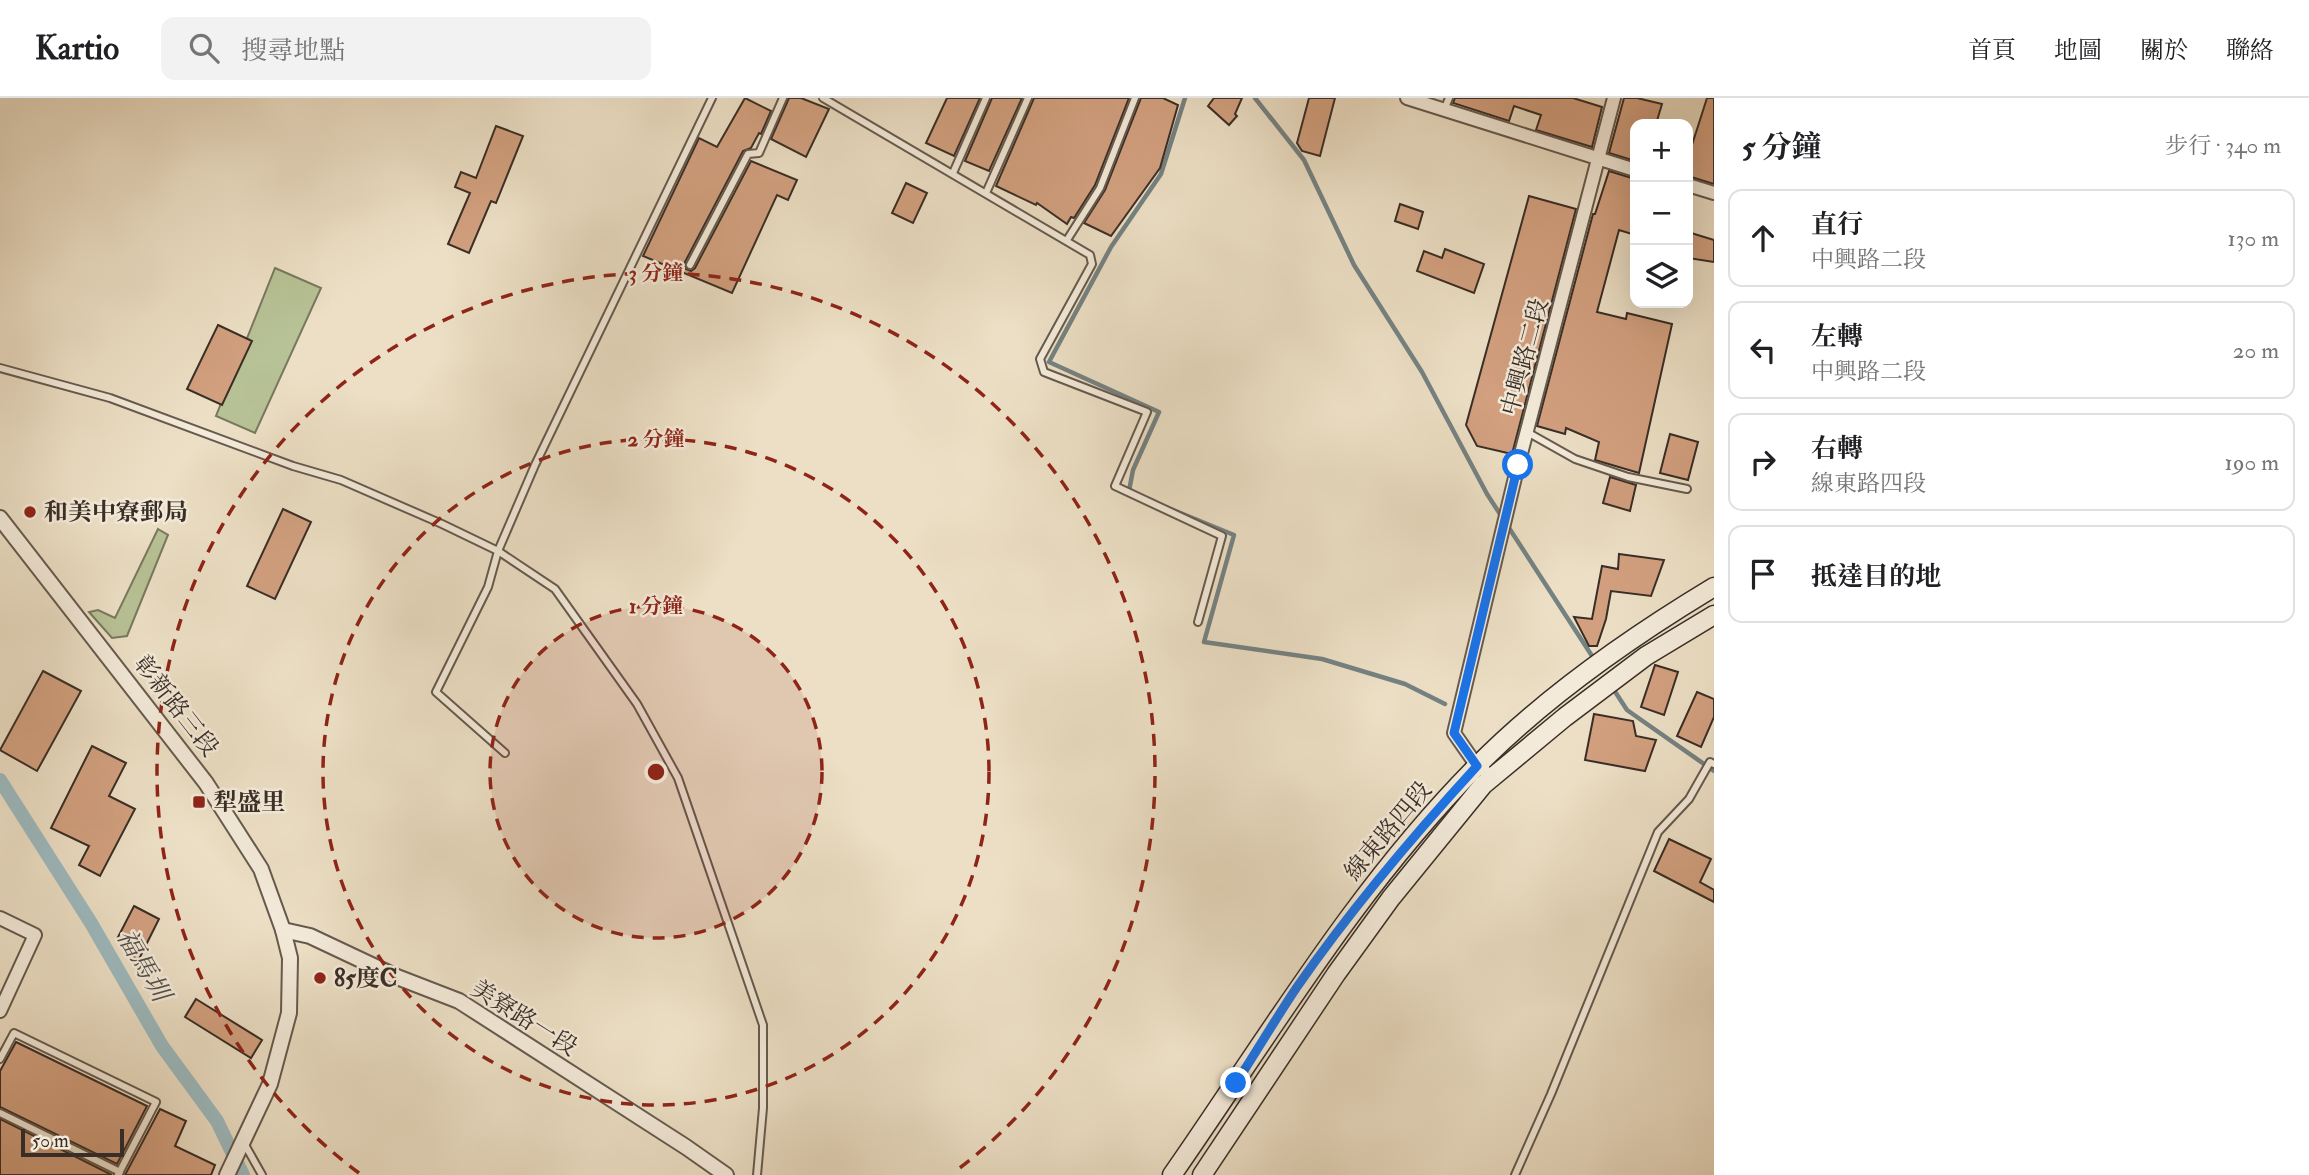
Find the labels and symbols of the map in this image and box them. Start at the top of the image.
text: 3 分鐘 [629,260,683,287]
street label: 中興路二段 [1494,295,1556,419]
text: 2 分鐘 [627,426,685,453]
route start [1502,449,1533,480]
place label: 和美中寮郵局 [44,497,188,528]
marker: 和美中寮郵局 [22,504,38,520]
text: 1 分鐘 [629,593,683,620]
street label: 彰新路三段 [127,649,225,763]
centre of rings [644,760,668,784]
street label: 線東路四段 [1338,775,1438,887]
place label: 犁盛里 [213,787,285,818]
marker: 犁盛里 [191,794,207,810]
water label: 福馬圳 [110,923,178,1010]
place label: 85度C [334,963,397,994]
marker: 85度C [312,970,328,986]
street label: 美寮路一段 [465,973,583,1063]
route end [1220,1067,1251,1098]
scale bar [21,1126,124,1158]

